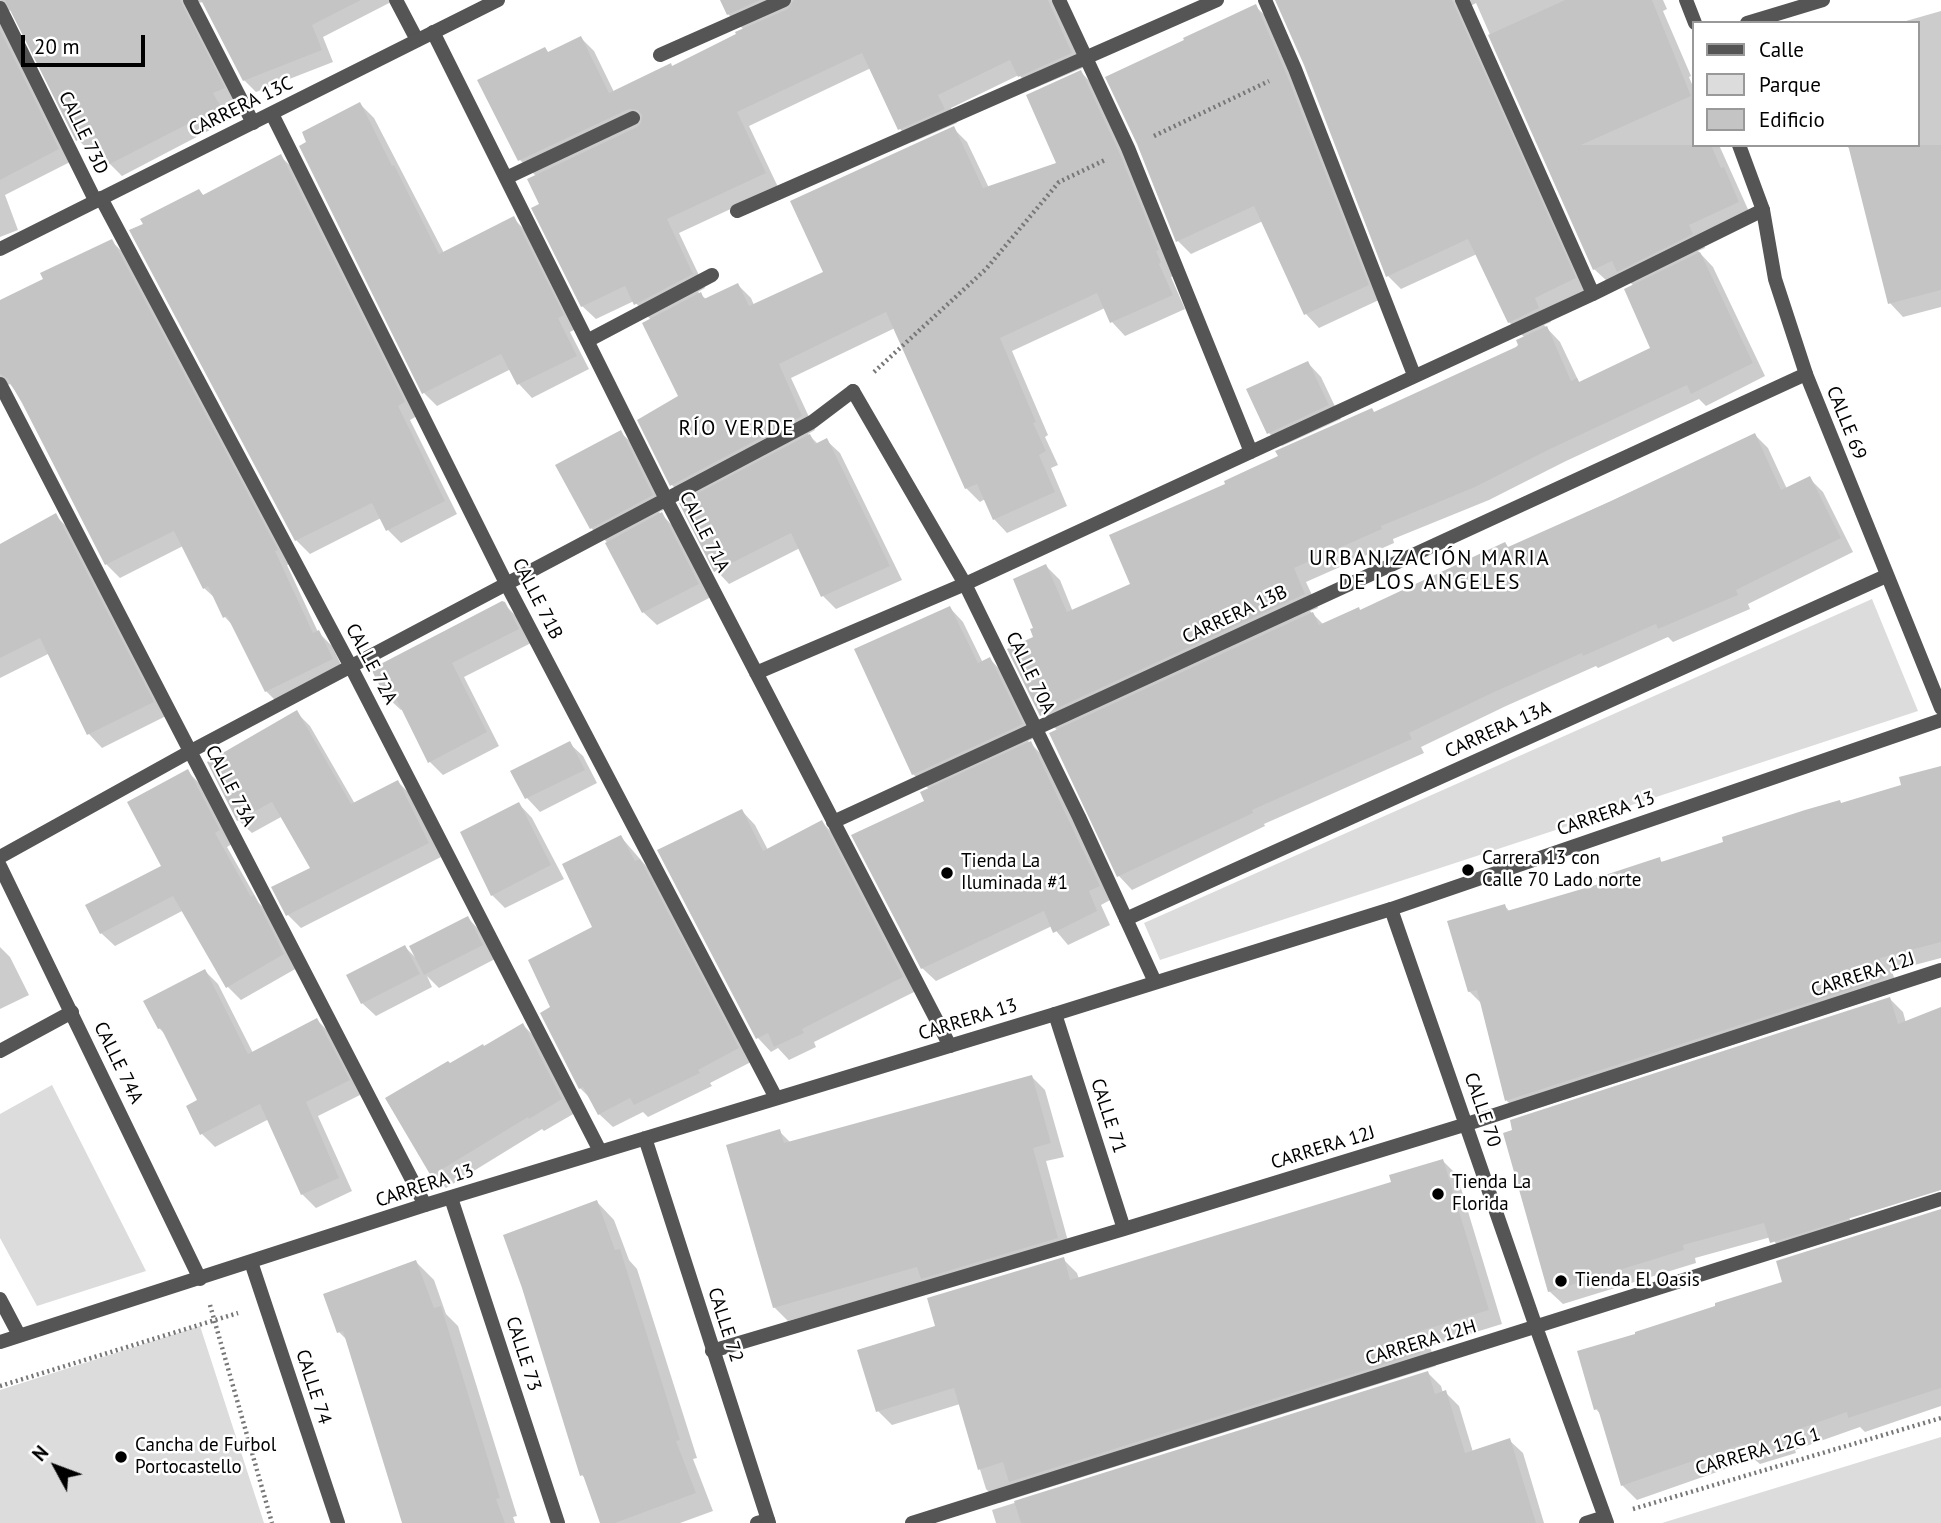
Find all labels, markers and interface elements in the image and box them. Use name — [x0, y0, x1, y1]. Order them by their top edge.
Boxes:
scale bar — [24, 21, 149, 65]
legend — [1692, 21, 1920, 147]
text: 20 m — [34, 33, 80, 60]
text: Calle — [1759, 36, 1804, 63]
text: Parque — [1759, 71, 1821, 98]
street label: CARRERA 13C — [185, 72, 297, 142]
street label: CALLE 73D — [53, 88, 113, 178]
text: Edificio — [1759, 106, 1825, 133]
street label: CALLE 69 — [1821, 383, 1871, 463]
district label: RÍO VERDE — [680, 416, 794, 442]
street label: CALLE 71A — [674, 488, 734, 576]
district label: URBANIZACIÓN MARIA DE LOS ANGELES — [1311, 546, 1549, 596]
street label: CALLE 71B — [507, 555, 567, 643]
street label: CARRERA 13B — [1179, 581, 1291, 649]
street label: CALLE 72A — [340, 620, 402, 708]
street label: CALLE 70A — [1000, 628, 1060, 718]
street label: CARRERA 13A — [1442, 697, 1554, 763]
street label: CALLE 73A — [200, 742, 260, 830]
street label: CARRERA 13 — [1554, 787, 1658, 841]
place label: Carrera 13 con Calle 70 Lado norte — [1482, 848, 1641, 892]
place label: Tienda La Iluminada #1 — [961, 851, 1068, 895]
marker: Carrera 13 con Calle 70 Lado norte — [1460, 862, 1476, 878]
marker: Tienda La Iluminada #1 — [939, 865, 955, 881]
street label: CARRERA 12J — [1808, 948, 1918, 1002]
street label: CARRERA 13 — [916, 994, 1020, 1046]
street label: CALLE 74A — [88, 1018, 148, 1108]
street label: CALLE 70 — [1459, 1070, 1505, 1150]
street label: CALLE 71 — [1085, 1076, 1131, 1156]
street label: CARRERA 12J — [1268, 1121, 1378, 1175]
street label: CARRERA 13 — [373, 1159, 477, 1213]
place label: Tienda La Florida — [1452, 1172, 1531, 1216]
marker: Tienda La Florida — [1430, 1186, 1446, 1202]
place label: Tienda El Oasis — [1575, 1270, 1700, 1292]
marker: Tienda El Oasis — [1553, 1273, 1569, 1289]
street label: CALLE 72 — [702, 1285, 748, 1365]
street label: CALLE 73 — [500, 1314, 546, 1394]
street label: CARRERA 12H — [1363, 1315, 1479, 1371]
street label: CALLE 74 — [290, 1347, 336, 1427]
street label: CARRERA 12G 1 — [1693, 1423, 1823, 1481]
north arrow — [21, 1432, 91, 1502]
place label: Cancha de Furbol Portocastello — [135, 1435, 276, 1479]
text: N — [27, 1441, 53, 1466]
marker: Cancha de Furbol Portocastello — [113, 1449, 129, 1465]

